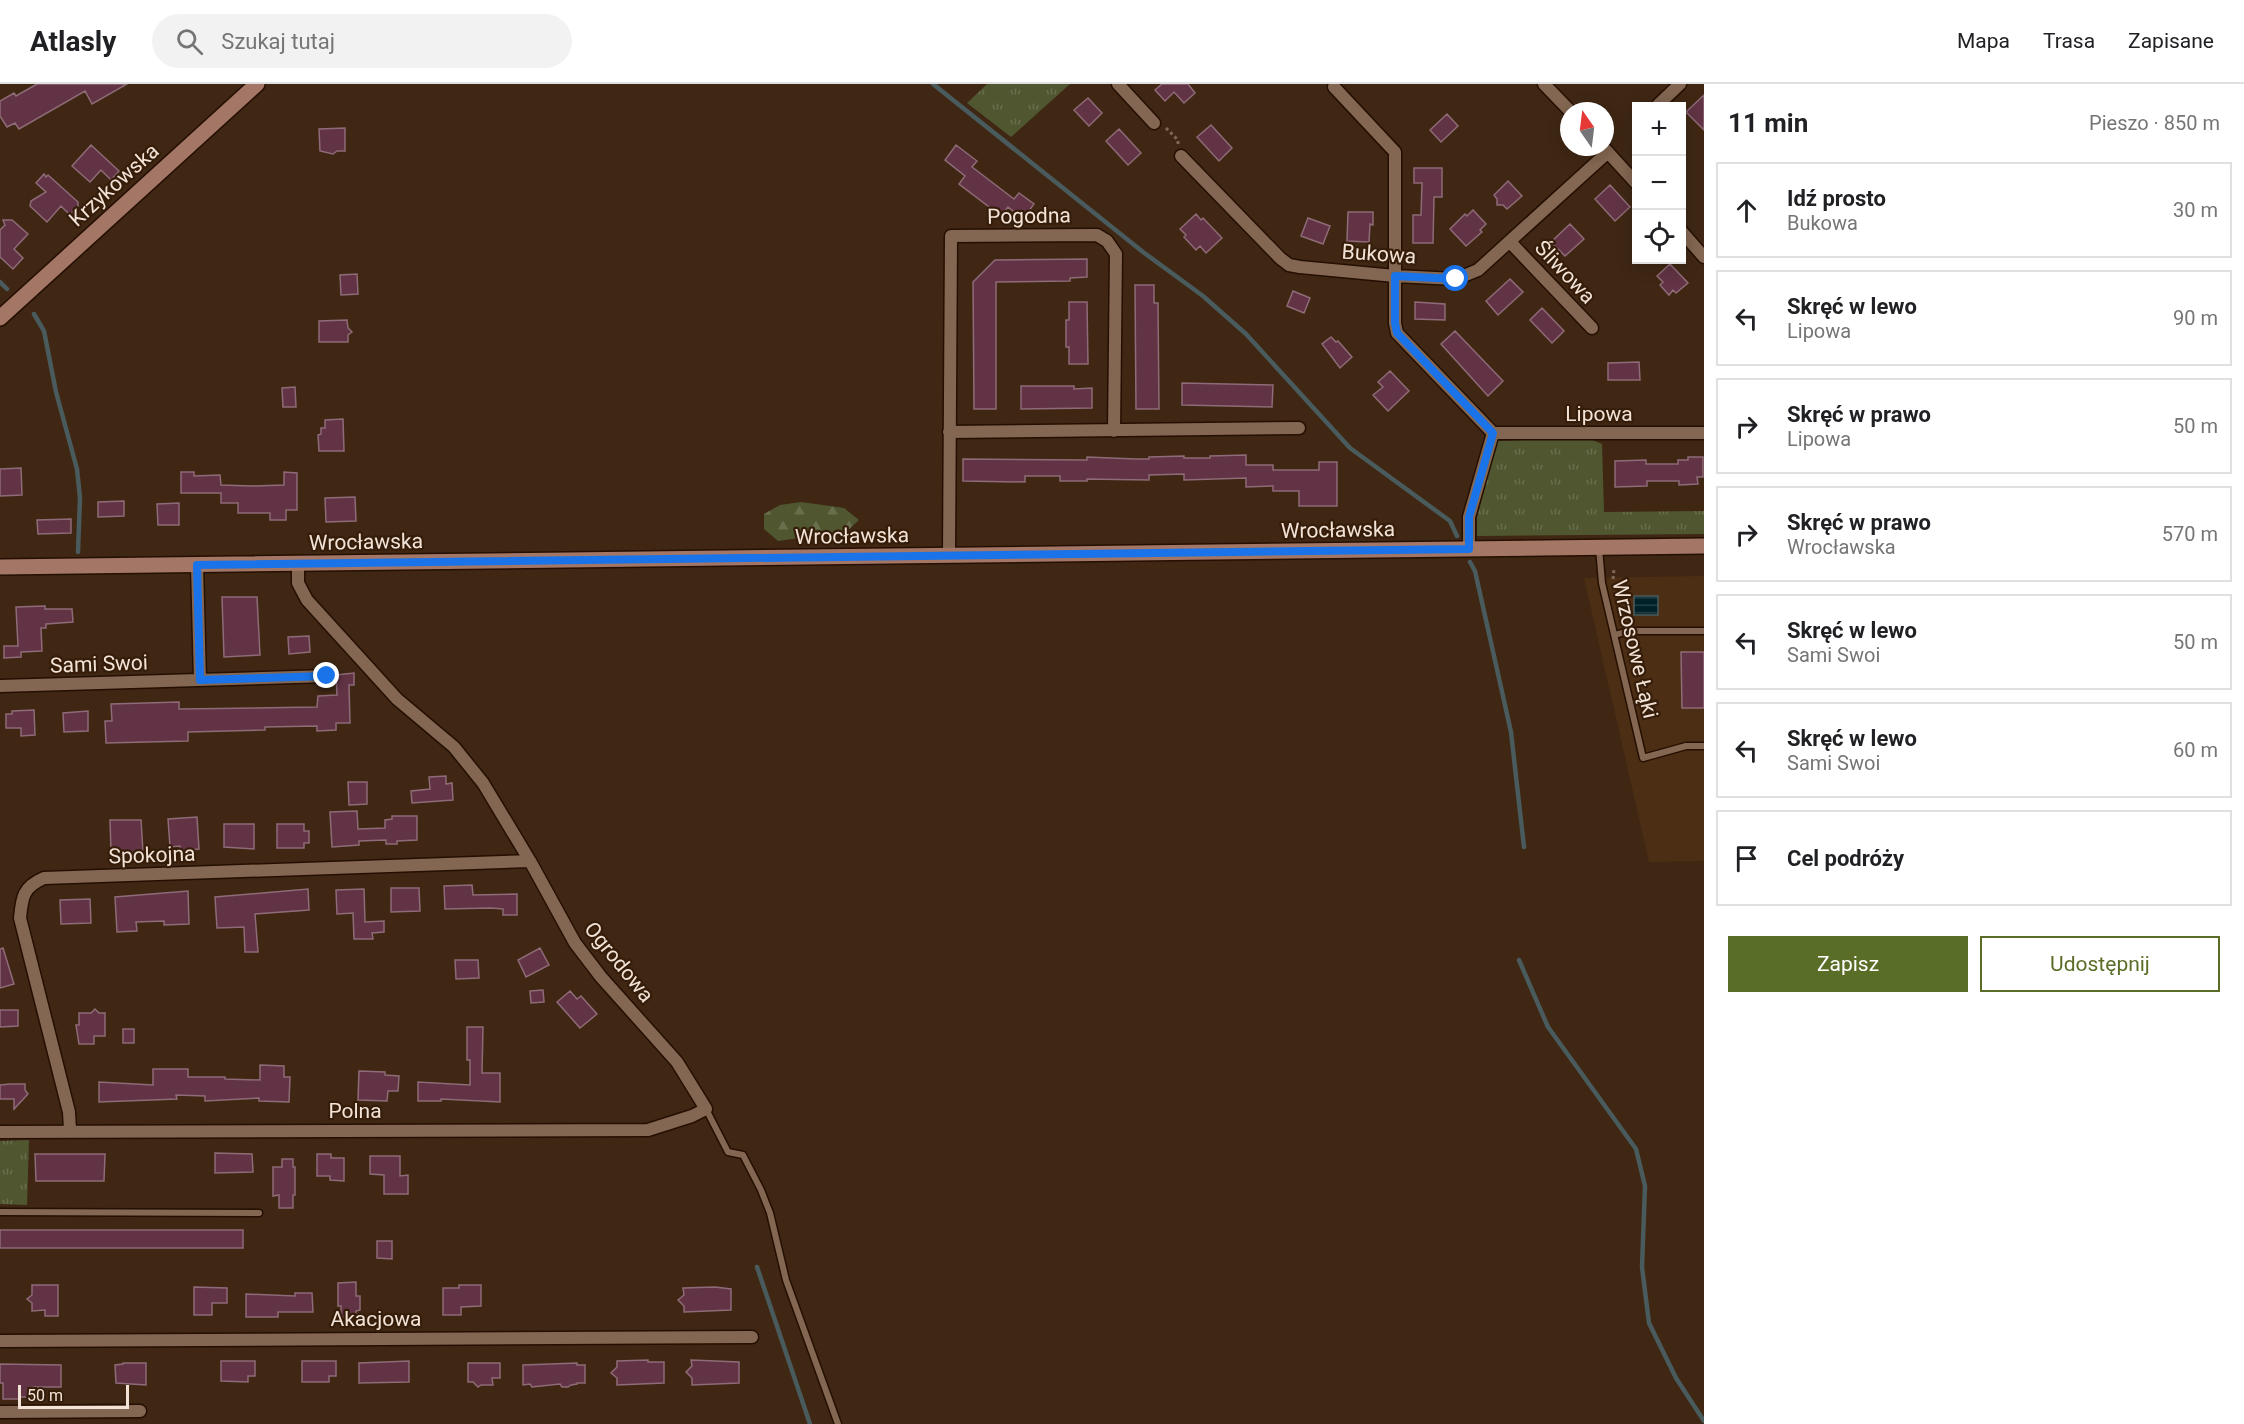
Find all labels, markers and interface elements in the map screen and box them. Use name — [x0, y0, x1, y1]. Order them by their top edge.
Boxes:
search box — [152, 14, 572, 68]
text: Atlasly — [30, 25, 116, 58]
icon: search — [173, 25, 206, 58]
text: Szukaj tutaj — [221, 29, 335, 54]
text: Mapa — [1957, 29, 2010, 53]
text: Trasa — [2043, 29, 2095, 53]
text: Zapisane — [2128, 29, 2214, 53]
north arrow — [1560, 102, 1614, 156]
map controls — [1632, 102, 1686, 264]
button: + — [1632, 102, 1686, 156]
text: 11 min — [1728, 108, 1808, 138]
text: Pieszo · 850 m — [2089, 111, 2220, 135]
street label: Krzykowska — [64, 139, 164, 231]
button: − — [1632, 156, 1686, 210]
text: Idź prosto — [1787, 186, 1886, 211]
icon: ahead — [1730, 194, 1763, 227]
text: 30 m — [2173, 198, 2218, 222]
street label: Pogodna — [987, 203, 1071, 229]
button: locate — [1632, 210, 1686, 264]
text: Bukowa — [1787, 211, 1858, 235]
street label: Śliwowa — [1530, 235, 1600, 309]
street label: Bukowa — [1341, 239, 1417, 269]
route start — [1442, 265, 1468, 291]
text: Skręć w lewo — [1787, 294, 1917, 319]
icon: left — [1730, 302, 1763, 335]
text: 90 m — [2173, 306, 2218, 330]
text: Lipowa — [1787, 319, 1851, 343]
street label: Lipowa — [1565, 402, 1633, 426]
text: Skręć w prawo — [1787, 402, 1931, 427]
icon: right — [1730, 410, 1763, 443]
text: 50 m — [2173, 414, 2218, 438]
text: Lipowa — [1787, 427, 1851, 451]
text: Skręć w prawo — [1787, 510, 1931, 535]
street label: Wrocławska — [1281, 517, 1395, 543]
icon: right — [1730, 518, 1763, 551]
text: 570 m — [2162, 522, 2218, 546]
street label: Wrocławska — [795, 523, 909, 549]
street label: Wrocławska — [309, 529, 423, 555]
text: Wrocławska — [1787, 535, 1896, 559]
street label: Wrzosowe Łąki — [1607, 578, 1663, 720]
text: Skręć w lewo — [1787, 618, 1917, 643]
icon: left — [1730, 626, 1763, 659]
text: 50 m — [2173, 630, 2218, 654]
text: Sami Swoi — [1787, 643, 1880, 667]
street label: Sami Swoi — [50, 650, 148, 678]
route end — [313, 662, 339, 688]
text: Skręć w lewo — [1787, 726, 1917, 751]
icon: left — [1730, 734, 1763, 767]
text: 60 m — [2173, 738, 2218, 762]
text: Sami Swoi — [1787, 751, 1880, 775]
street label: Spokojna — [108, 841, 196, 869]
icon: arrive — [1730, 842, 1763, 875]
text: Cel podróży — [1787, 846, 1904, 871]
street label: Ogrodowa — [579, 917, 659, 1007]
button: Zapisz — [1728, 936, 1968, 992]
button: Udostępnij — [1980, 936, 2220, 992]
street label: Polna — [328, 1099, 382, 1123]
street label: Akacjowa — [331, 1307, 421, 1331]
scale bar — [18, 1382, 129, 1410]
text: 50 m — [27, 1386, 63, 1405]

